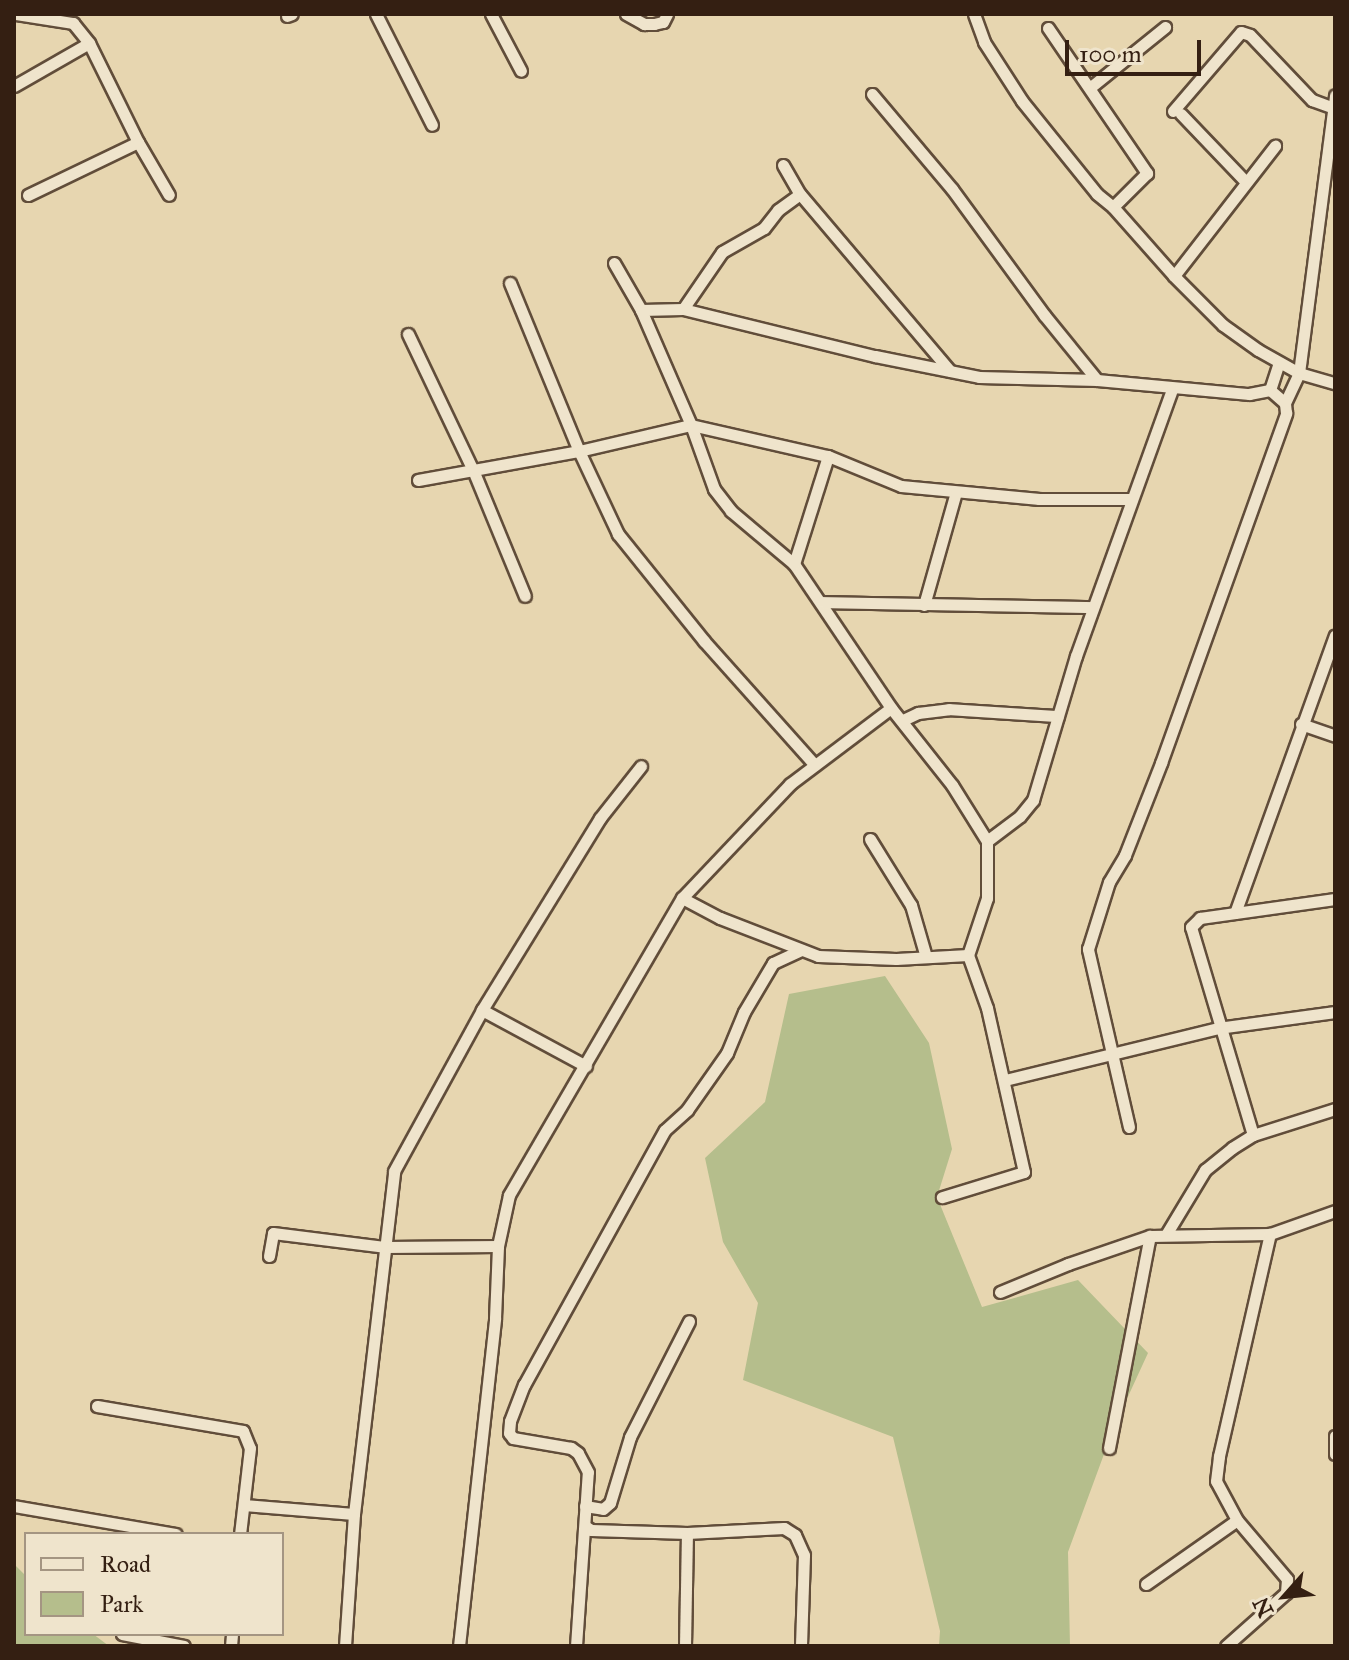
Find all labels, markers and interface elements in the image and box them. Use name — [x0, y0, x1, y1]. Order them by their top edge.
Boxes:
scale bar — [1069, 24, 1205, 74]
text: 100 m — [1079, 39, 1142, 69]
legend — [24, 1532, 284, 1636]
text: Road — [100, 1549, 151, 1579]
north arrow — [1245, 1556, 1325, 1636]
text: Park — [100, 1589, 143, 1619]
text: N — [1247, 1593, 1279, 1622]

